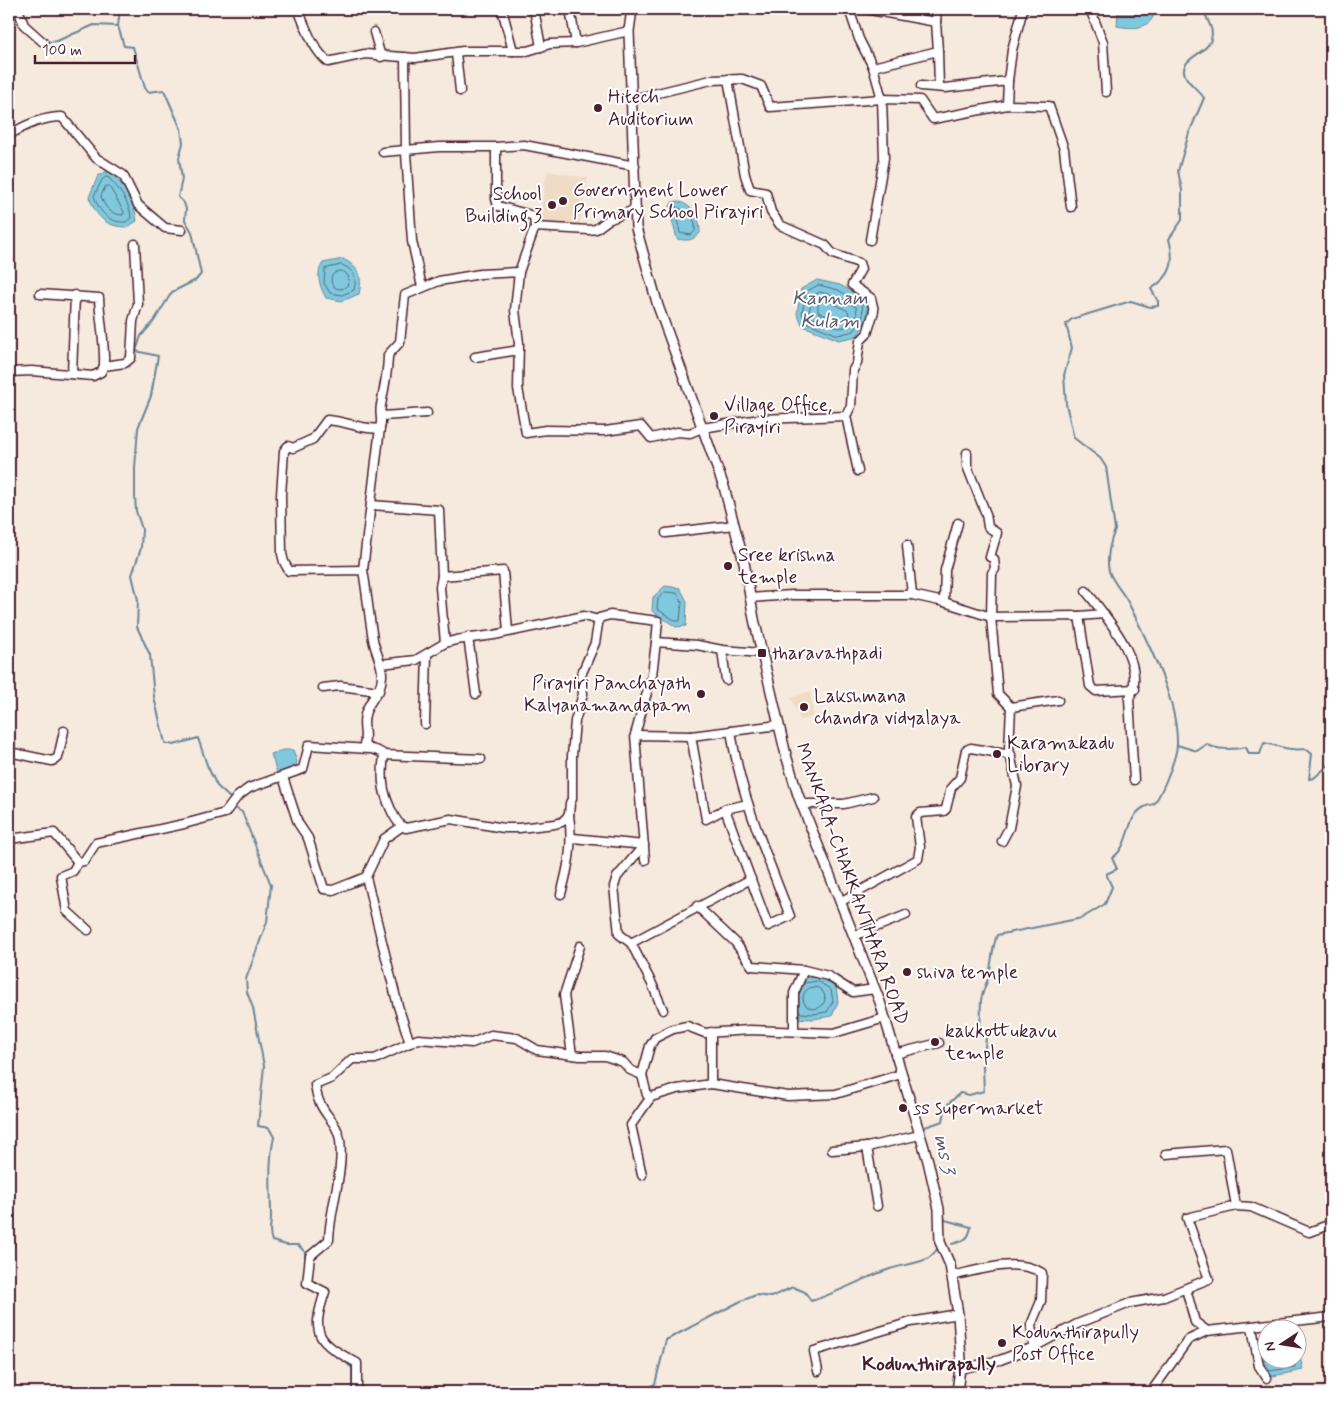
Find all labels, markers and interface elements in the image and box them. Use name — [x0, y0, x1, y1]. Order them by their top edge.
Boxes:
scale bar — [35, 32, 135, 64]
text: 100 m — [42, 41, 82, 61]
place label: Hitech Auditorium — [608, 85, 694, 132]
marker: Hitech Auditorium — [592, 102, 604, 114]
place label: Government Lower Primary School Pirayiri — [573, 178, 763, 226]
place label: School Building 3 — [465, 182, 542, 232]
marker: Government Lower Primary School Pirayiri — [557, 195, 569, 207]
marker: School Building 3 — [546, 199, 558, 211]
water label: Kannam Kulam — [792, 285, 868, 335]
place label: Village Office, Pirayiri — [724, 393, 832, 440]
marker: Village Office, Pirayiri — [708, 410, 720, 422]
place label: Sree krishna temple — [737, 543, 835, 590]
marker: Sree krishna temple — [722, 560, 734, 572]
place label: tharavathpadi — [772, 641, 883, 666]
marker: tharavathpadi — [756, 647, 768, 659]
place label: Pirayiri Panchayath Kalyanamandapam — [524, 671, 691, 718]
place label: Lakshmana chandra vidyalaya — [814, 684, 961, 731]
marker: Pirayiri Panchayath Kalyanamandapam — [695, 688, 707, 700]
marker: Lakshmana chandra vidyalaya — [798, 701, 810, 713]
place label: Karamakadu Library — [1007, 731, 1114, 778]
street label: MANKARA-CHAKKANTHARA ROAD — [789, 740, 915, 1028]
marker: Karamakadu Library — [991, 748, 1003, 760]
place label: shiva temple — [917, 960, 1018, 985]
marker: shiva temple — [901, 966, 913, 978]
place label: kakkottukavu temple — [944, 1019, 1057, 1066]
marker: kakkottukavu temple — [929, 1036, 941, 1048]
place label: ss supermarket — [913, 1096, 1043, 1121]
marker: ss supermarket — [897, 1102, 909, 1114]
water label: ms 3 — [927, 1132, 962, 1179]
north arrow — [1258, 1318, 1308, 1368]
place label: Kodunthirapully Post Office — [1012, 1320, 1139, 1367]
marker: Kodunthirapully Post Office — [996, 1337, 1008, 1349]
text: N — [1260, 1340, 1280, 1353]
district label: Kodunthirapally — [862, 1351, 996, 1378]

